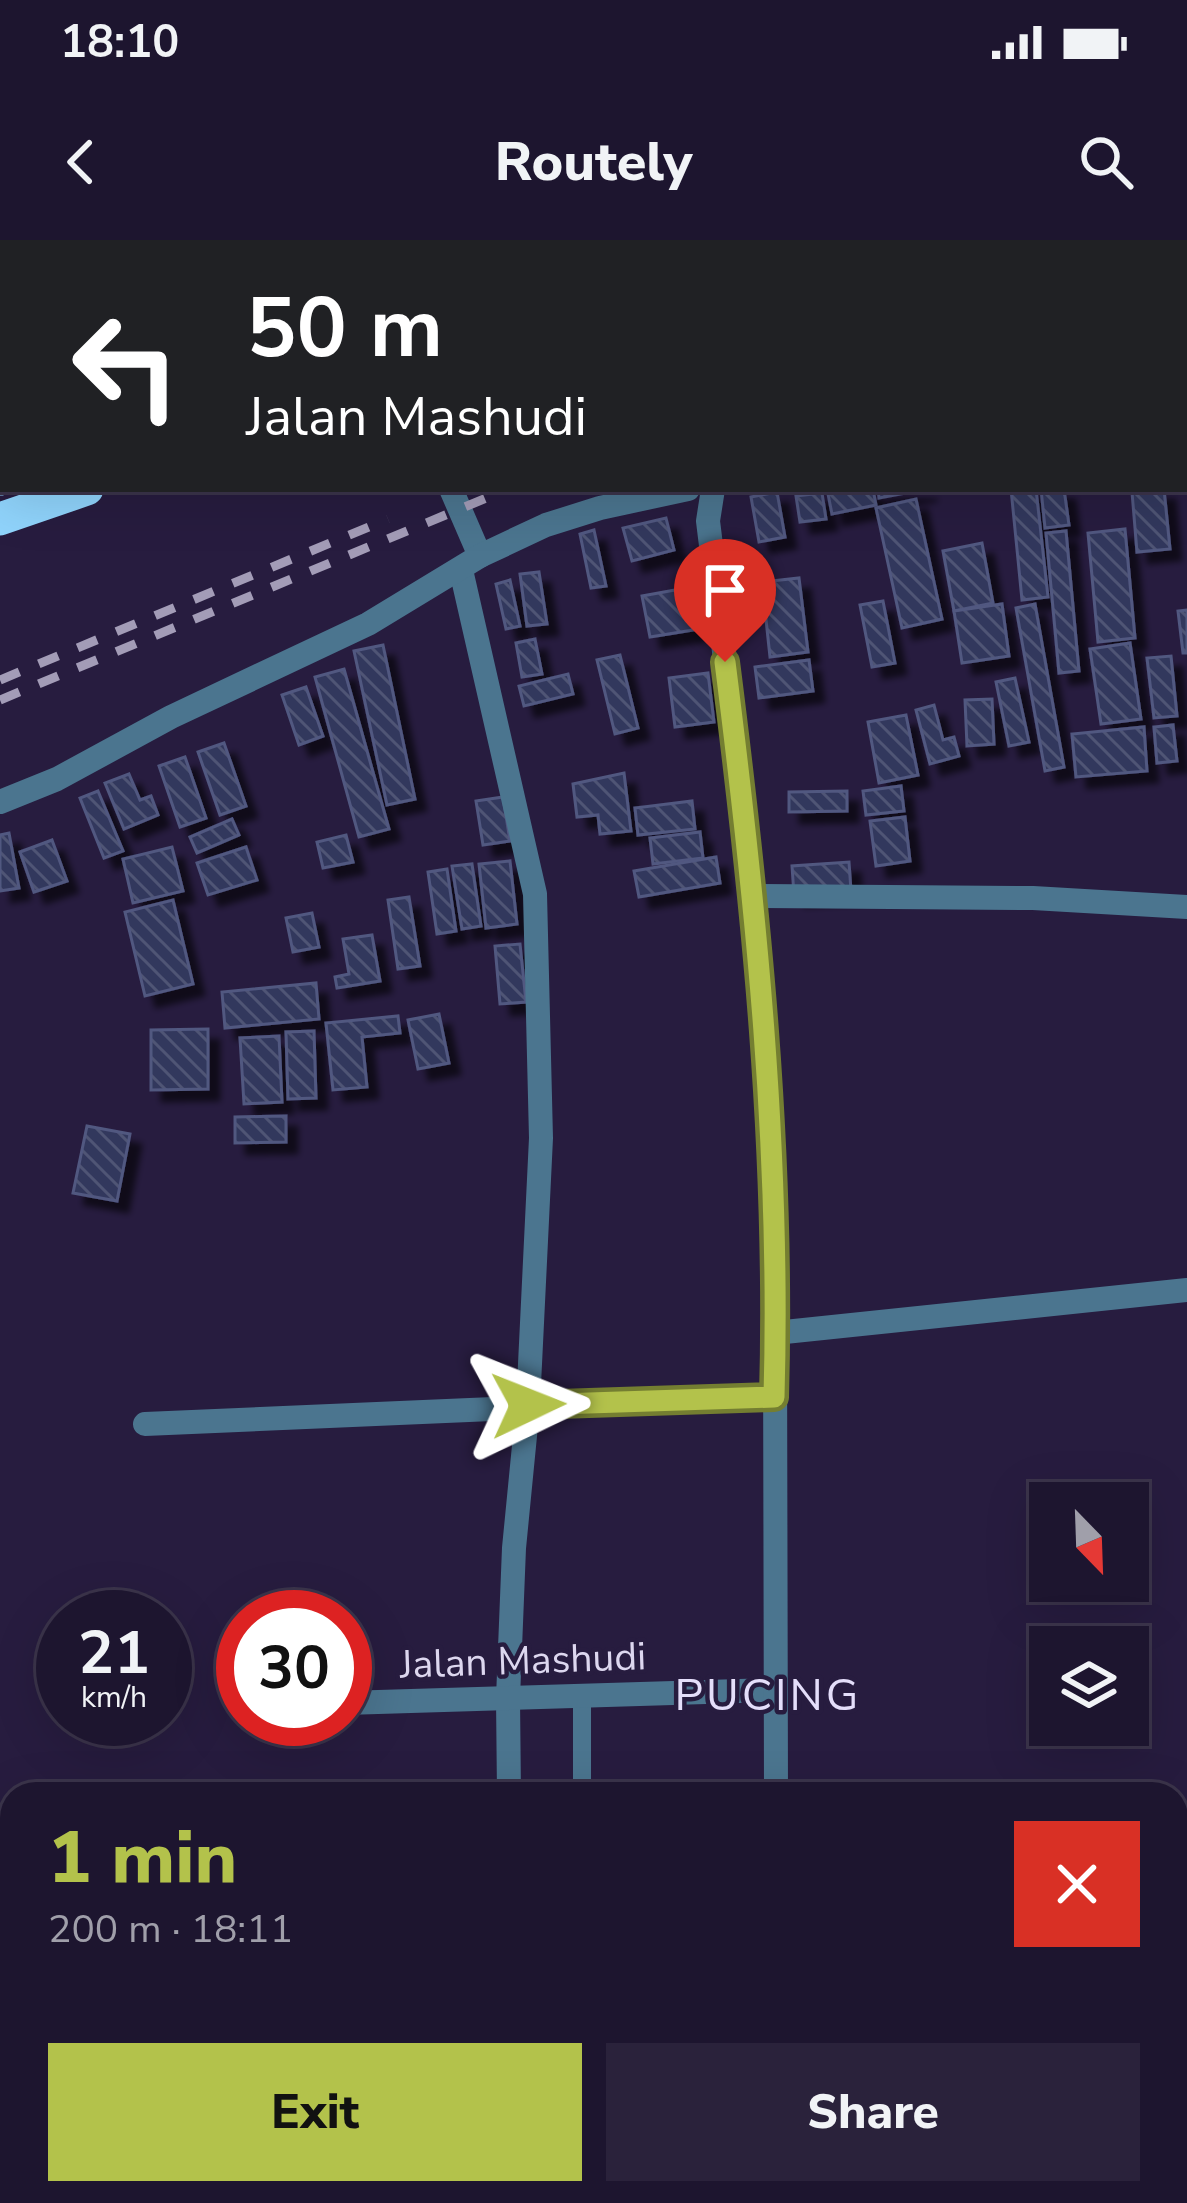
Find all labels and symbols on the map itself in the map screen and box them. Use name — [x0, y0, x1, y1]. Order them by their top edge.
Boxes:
pin — [674, 539, 776, 662]
position arrow — [465, 1342, 591, 1468]
north arrow — [1029, 1482, 1149, 1602]
speed limit sign: 30 — [216, 1590, 372, 1746]
street label: Jalan Mashudi — [398, 1630, 647, 1692]
district label: PUCING — [674, 1665, 862, 1726]

